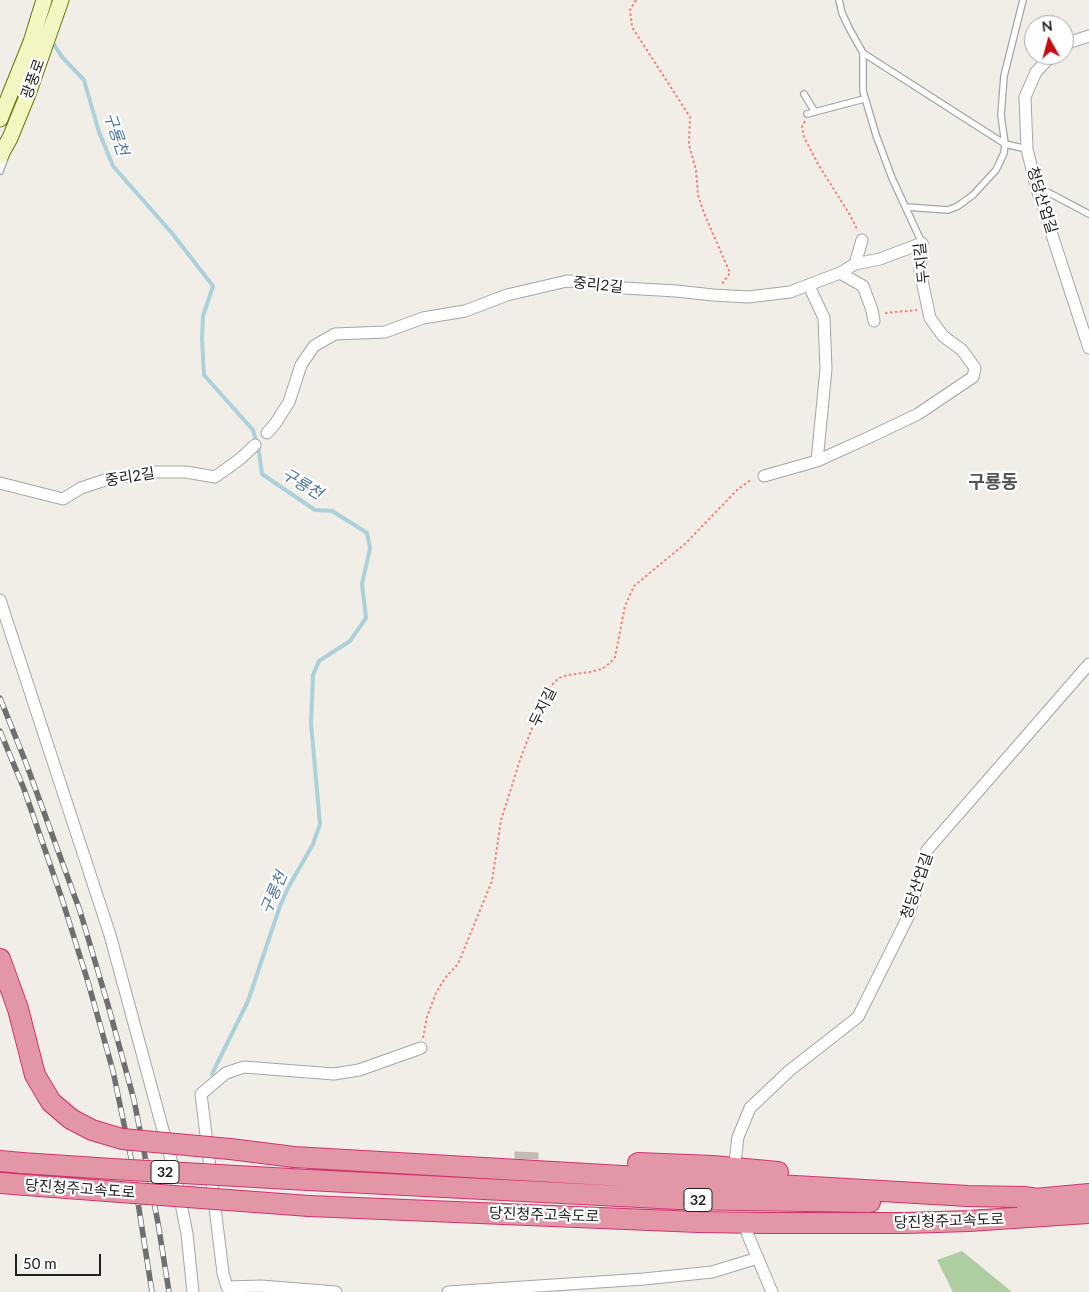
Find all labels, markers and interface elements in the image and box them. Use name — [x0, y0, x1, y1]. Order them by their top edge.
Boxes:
north arrow — [1024, 15, 1074, 65]
text: N — [1041, 17, 1054, 35]
street label: 광풍로 — [17, 56, 49, 102]
water label: 구룡천 — [100, 110, 132, 158]
street label: 청당산업길 — [1023, 164, 1061, 236]
street label: 두지길 — [911, 241, 933, 285]
street label: 중리2길 — [572, 273, 624, 297]
street label: 중리2길 — [104, 464, 156, 490]
water label: 구룡천 — [278, 464, 326, 504]
district label: 구룡동 — [968, 471, 1018, 493]
street label: 두지길 — [526, 684, 560, 730]
street label: 청당산업길 — [897, 850, 937, 922]
water label: 구룡천 — [257, 869, 291, 917]
road number: 32 — [151, 1160, 179, 1184]
street label: 당진청주고속도로 — [24, 1176, 136, 1202]
road number: 32 — [684, 1188, 712, 1212]
street label: 당진청주고속도로 — [489, 1204, 599, 1226]
street label: 당진청주고속도로 — [894, 1210, 1004, 1232]
scale bar — [18, 1244, 104, 1276]
text: 50 m — [23, 1254, 57, 1272]

